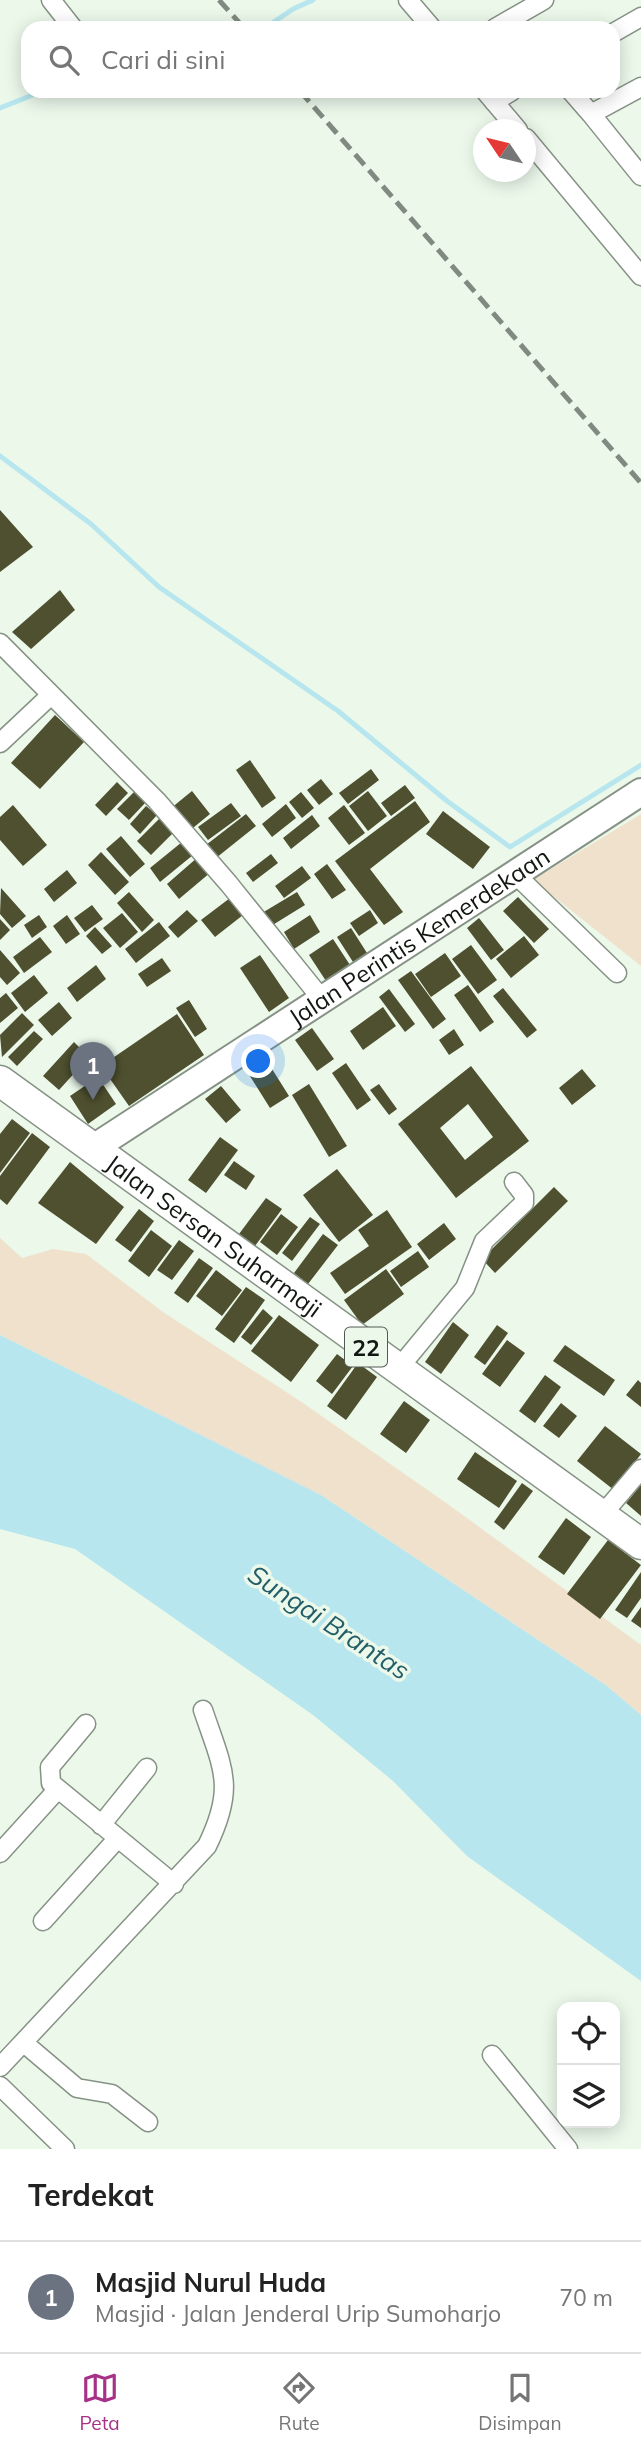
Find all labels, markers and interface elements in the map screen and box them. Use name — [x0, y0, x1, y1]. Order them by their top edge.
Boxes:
search box — [21, 21, 620, 98]
icon: search — [45, 41, 83, 79]
text: Cari di sini — [101, 43, 225, 76]
north arrow — [473, 119, 536, 182]
street label: Jalan Perintis Kemerdekaan — [283, 841, 555, 1032]
pin: 1 — [70, 1042, 116, 1100]
your location — [241, 1044, 275, 1078]
street label: Jalan Sersan Suharmaji — [100, 1148, 328, 1324]
road number: 22 — [345, 1328, 387, 1366]
water label: Sungai Brantas — [242, 1557, 416, 1687]
map controls — [557, 2002, 620, 2128]
button: locate — [557, 2002, 620, 2065]
button: layers — [557, 2065, 620, 2128]
text: Terdekat — [28, 2176, 154, 2214]
text: Masjid Nurul Huda — [95, 2266, 326, 2299]
text: 1 — [44, 2283, 58, 2312]
text: 70 m — [559, 2283, 613, 2312]
text: Masjid · Jalan Jenderal Urip Sumoharjo — [95, 2299, 501, 2328]
tab: Peta — [79, 2369, 120, 2435]
tab: Rute — [279, 2369, 320, 2435]
tab: Disimpan — [478, 2369, 562, 2435]

